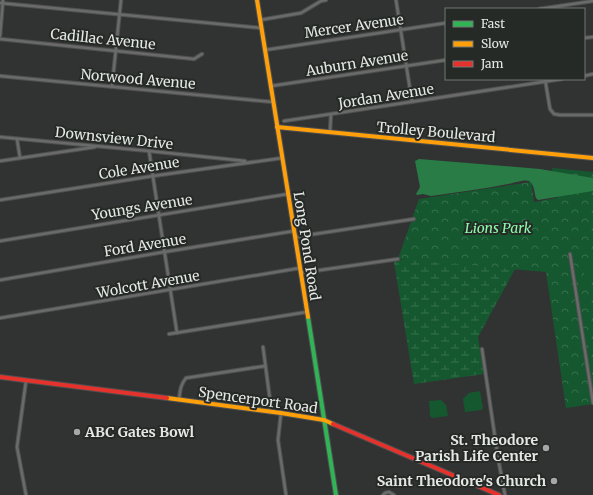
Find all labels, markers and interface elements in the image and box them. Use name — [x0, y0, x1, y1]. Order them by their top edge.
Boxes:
legend — [445, 8, 585, 80]
street label: Mercer Avenue — [303, 10, 405, 42]
text: Fast — [481, 16, 505, 31]
street label: Cadillac Avenue — [50, 25, 156, 53]
text: Slow — [481, 36, 510, 51]
street label: Auburn Avenue — [304, 46, 409, 80]
text: Jam — [480, 56, 504, 71]
street label: Norwood Avenue — [80, 65, 196, 93]
street label: Jordan Avenue — [336, 80, 435, 113]
street label: Trolley Boulevard — [376, 118, 497, 146]
street label: Downsview Drive — [54, 123, 174, 153]
street label: Cole Avenue — [98, 153, 180, 183]
street label: Youngs Avenue — [89, 190, 194, 224]
street label: Long Pond Road — [290, 190, 325, 302]
park label: Lions Park — [465, 219, 532, 237]
street label: Ford Avenue — [103, 230, 187, 260]
street label: Wolcott Avenue — [94, 266, 201, 302]
street label: Spencerport Road — [197, 383, 319, 417]
place label: ABC Gates Bowl — [84, 423, 194, 441]
marker: ABC Gates Bowl — [72, 427, 82, 437]
place label: St. Theodore Parish Life Center — [415, 431, 538, 465]
marker: St. Theodore Parish Life Center — [541, 443, 551, 453]
place label: Saint Theodore's Church — [377, 472, 547, 490]
marker: Saint Theodore's Church — [549, 476, 559, 486]

